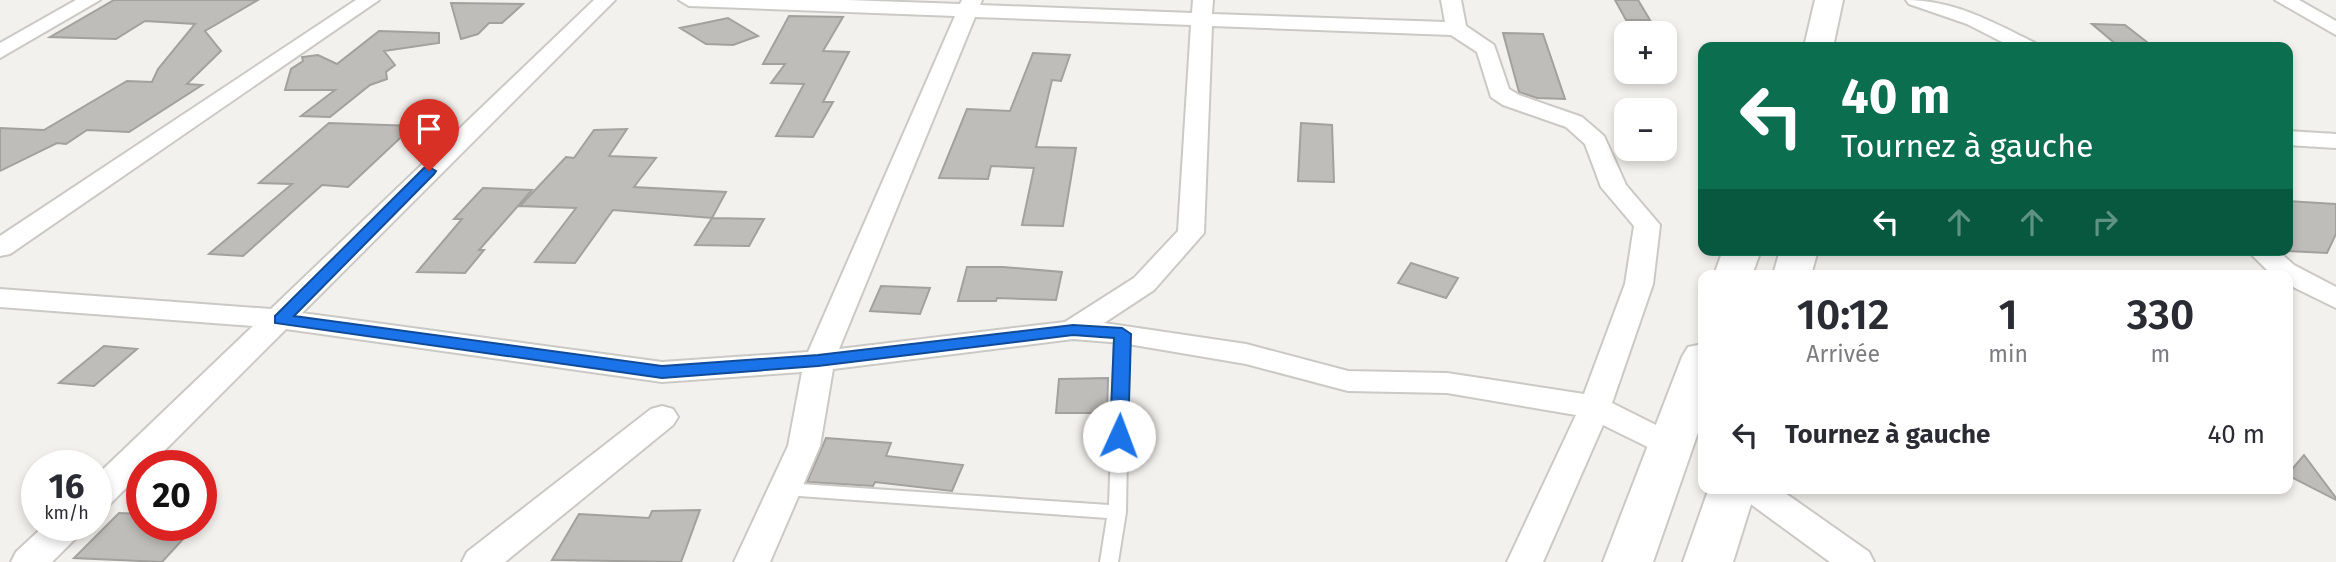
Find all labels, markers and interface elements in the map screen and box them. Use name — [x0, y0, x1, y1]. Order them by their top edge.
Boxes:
map controls — [1614, 21, 1677, 161]
button: + — [1614, 21, 1677, 84]
text: 40 m — [1841, 67, 1950, 126]
icon: left — [1726, 70, 1817, 161]
button: − — [1614, 98, 1677, 161]
pin — [399, 99, 459, 171]
icon: arrive — [410, 110, 448, 148]
text: Tournez à gauche — [1841, 127, 2093, 165]
icon: left — [1867, 203, 1905, 241]
icon: ahead — [1940, 203, 1978, 241]
icon: ahead — [2013, 203, 2051, 241]
icon: right — [2086, 203, 2124, 241]
text: 10:12 — [1797, 290, 1889, 340]
text: 1 — [1998, 290, 2018, 340]
text: 330 — [2127, 290, 2194, 340]
text: Arrivée — [1806, 340, 1880, 368]
text: min — [1988, 340, 2028, 368]
text: m — [2151, 340, 2170, 368]
position arrow — [1082, 399, 1156, 473]
icon: left — [1726, 416, 1764, 454]
text: Tournez à gauche — [1785, 419, 1990, 450]
text: 40 m — [2207, 419, 2265, 450]
speed limit sign: 20 — [126, 450, 217, 541]
text: 16 — [49, 465, 84, 507]
text: km/h — [44, 502, 89, 524]

